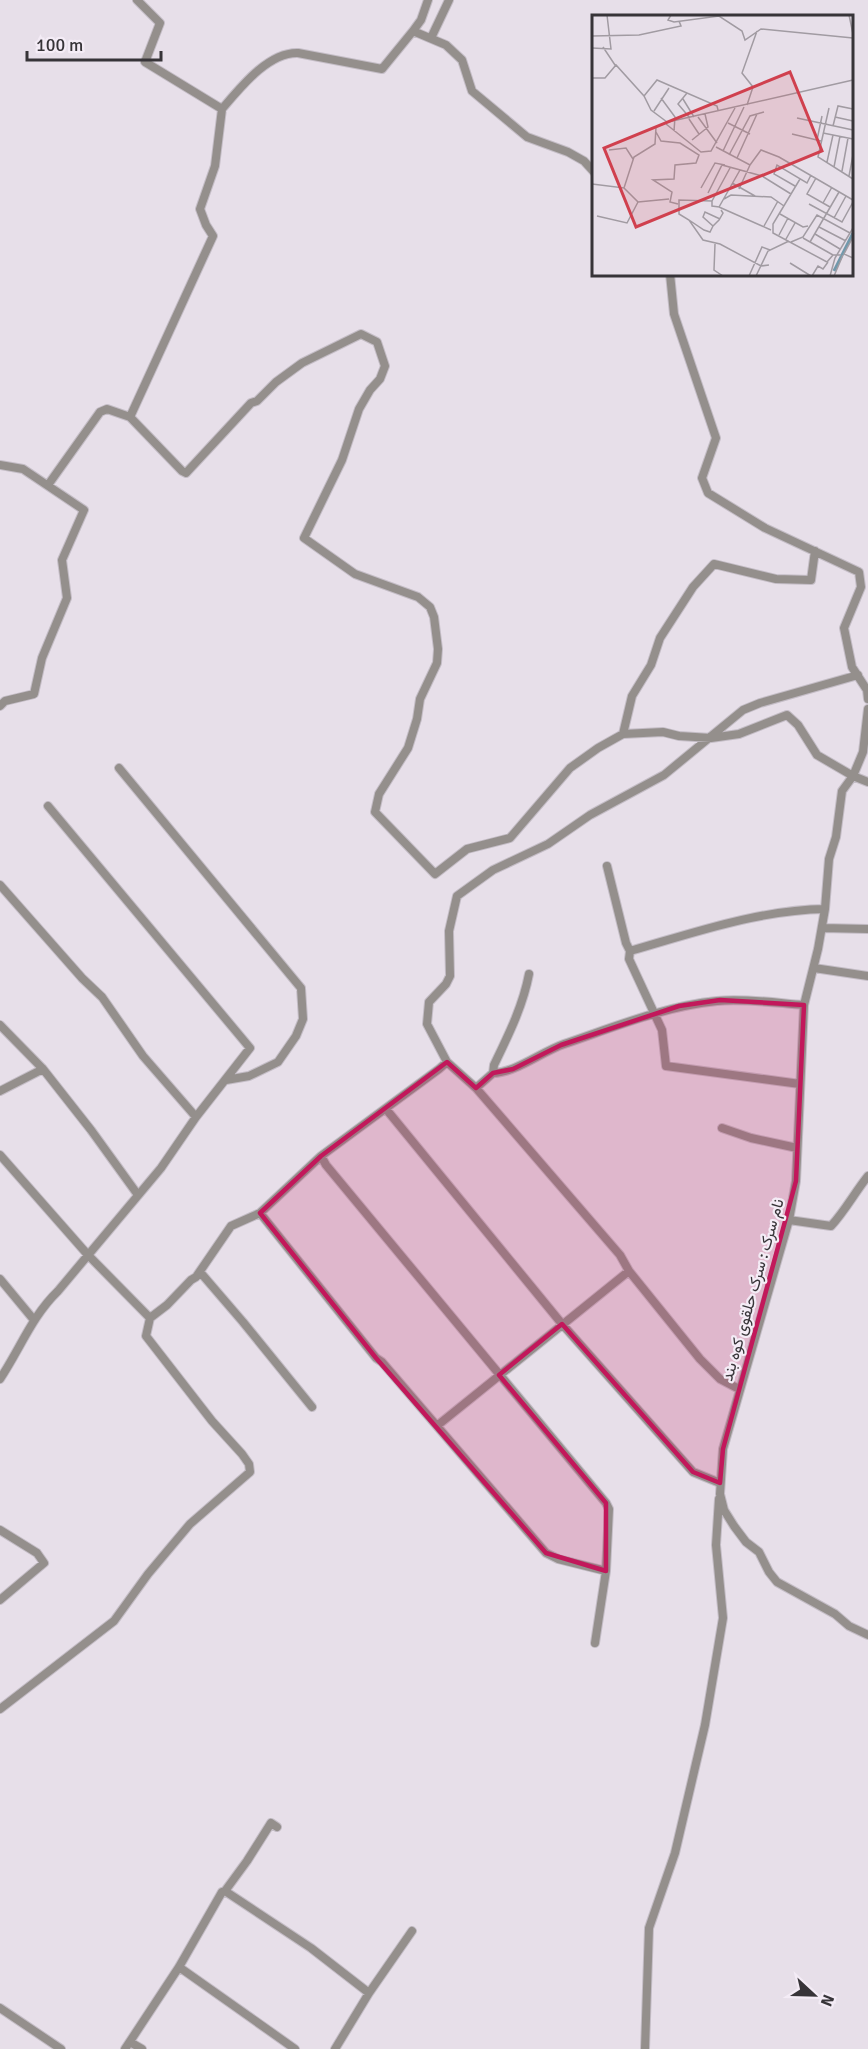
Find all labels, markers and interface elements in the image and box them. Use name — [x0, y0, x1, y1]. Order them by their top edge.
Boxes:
inset map — [592, 15, 853, 276]
scale bar — [27, 24, 160, 62]
text: 100 m — [36, 34, 83, 56]
street label: نام سرک : سرک حلقوی کوه بند — [717, 1197, 789, 1383]
north arrow — [784, 1965, 844, 2025]
text: N — [816, 1991, 838, 2009]

